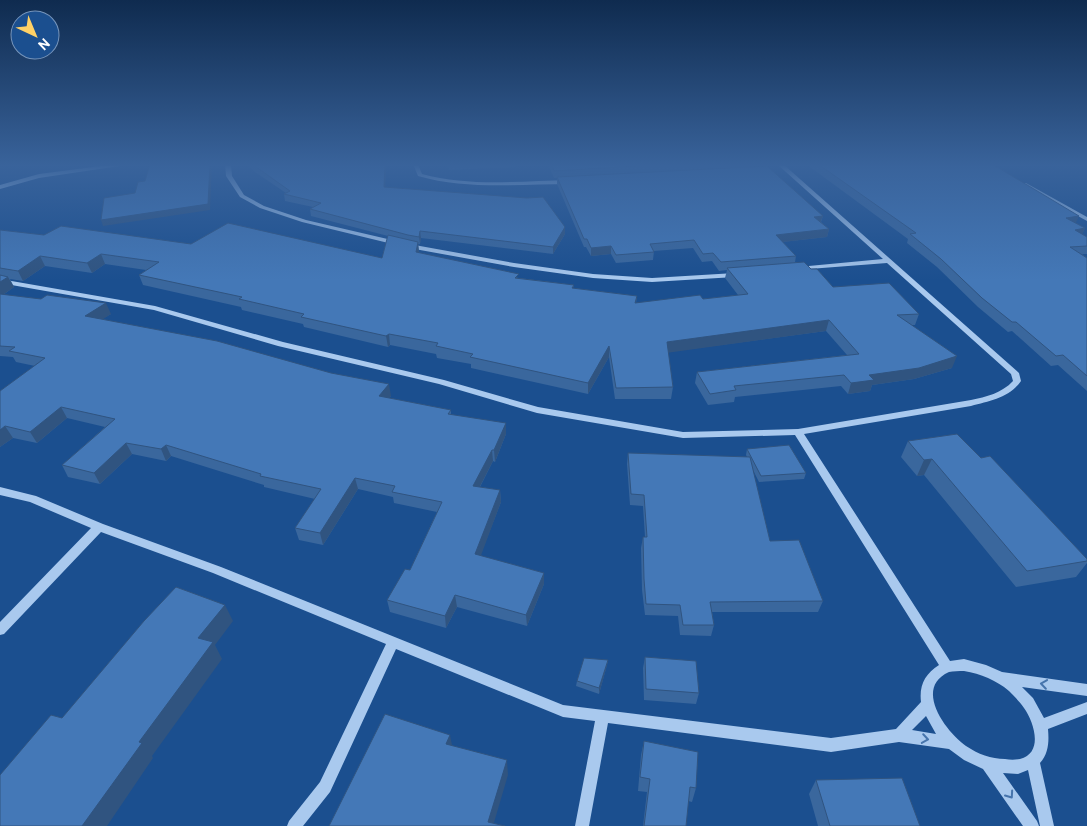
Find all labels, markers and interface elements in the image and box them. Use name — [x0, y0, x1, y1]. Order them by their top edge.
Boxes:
north arrow — [10, 10, 60, 60]
text: N — [33, 34, 53, 53]
one-way arrow — [1040, 679, 1048, 690]
one-way arrow — [921, 733, 930, 743]
one-way arrow — [1004, 789, 1013, 799]

